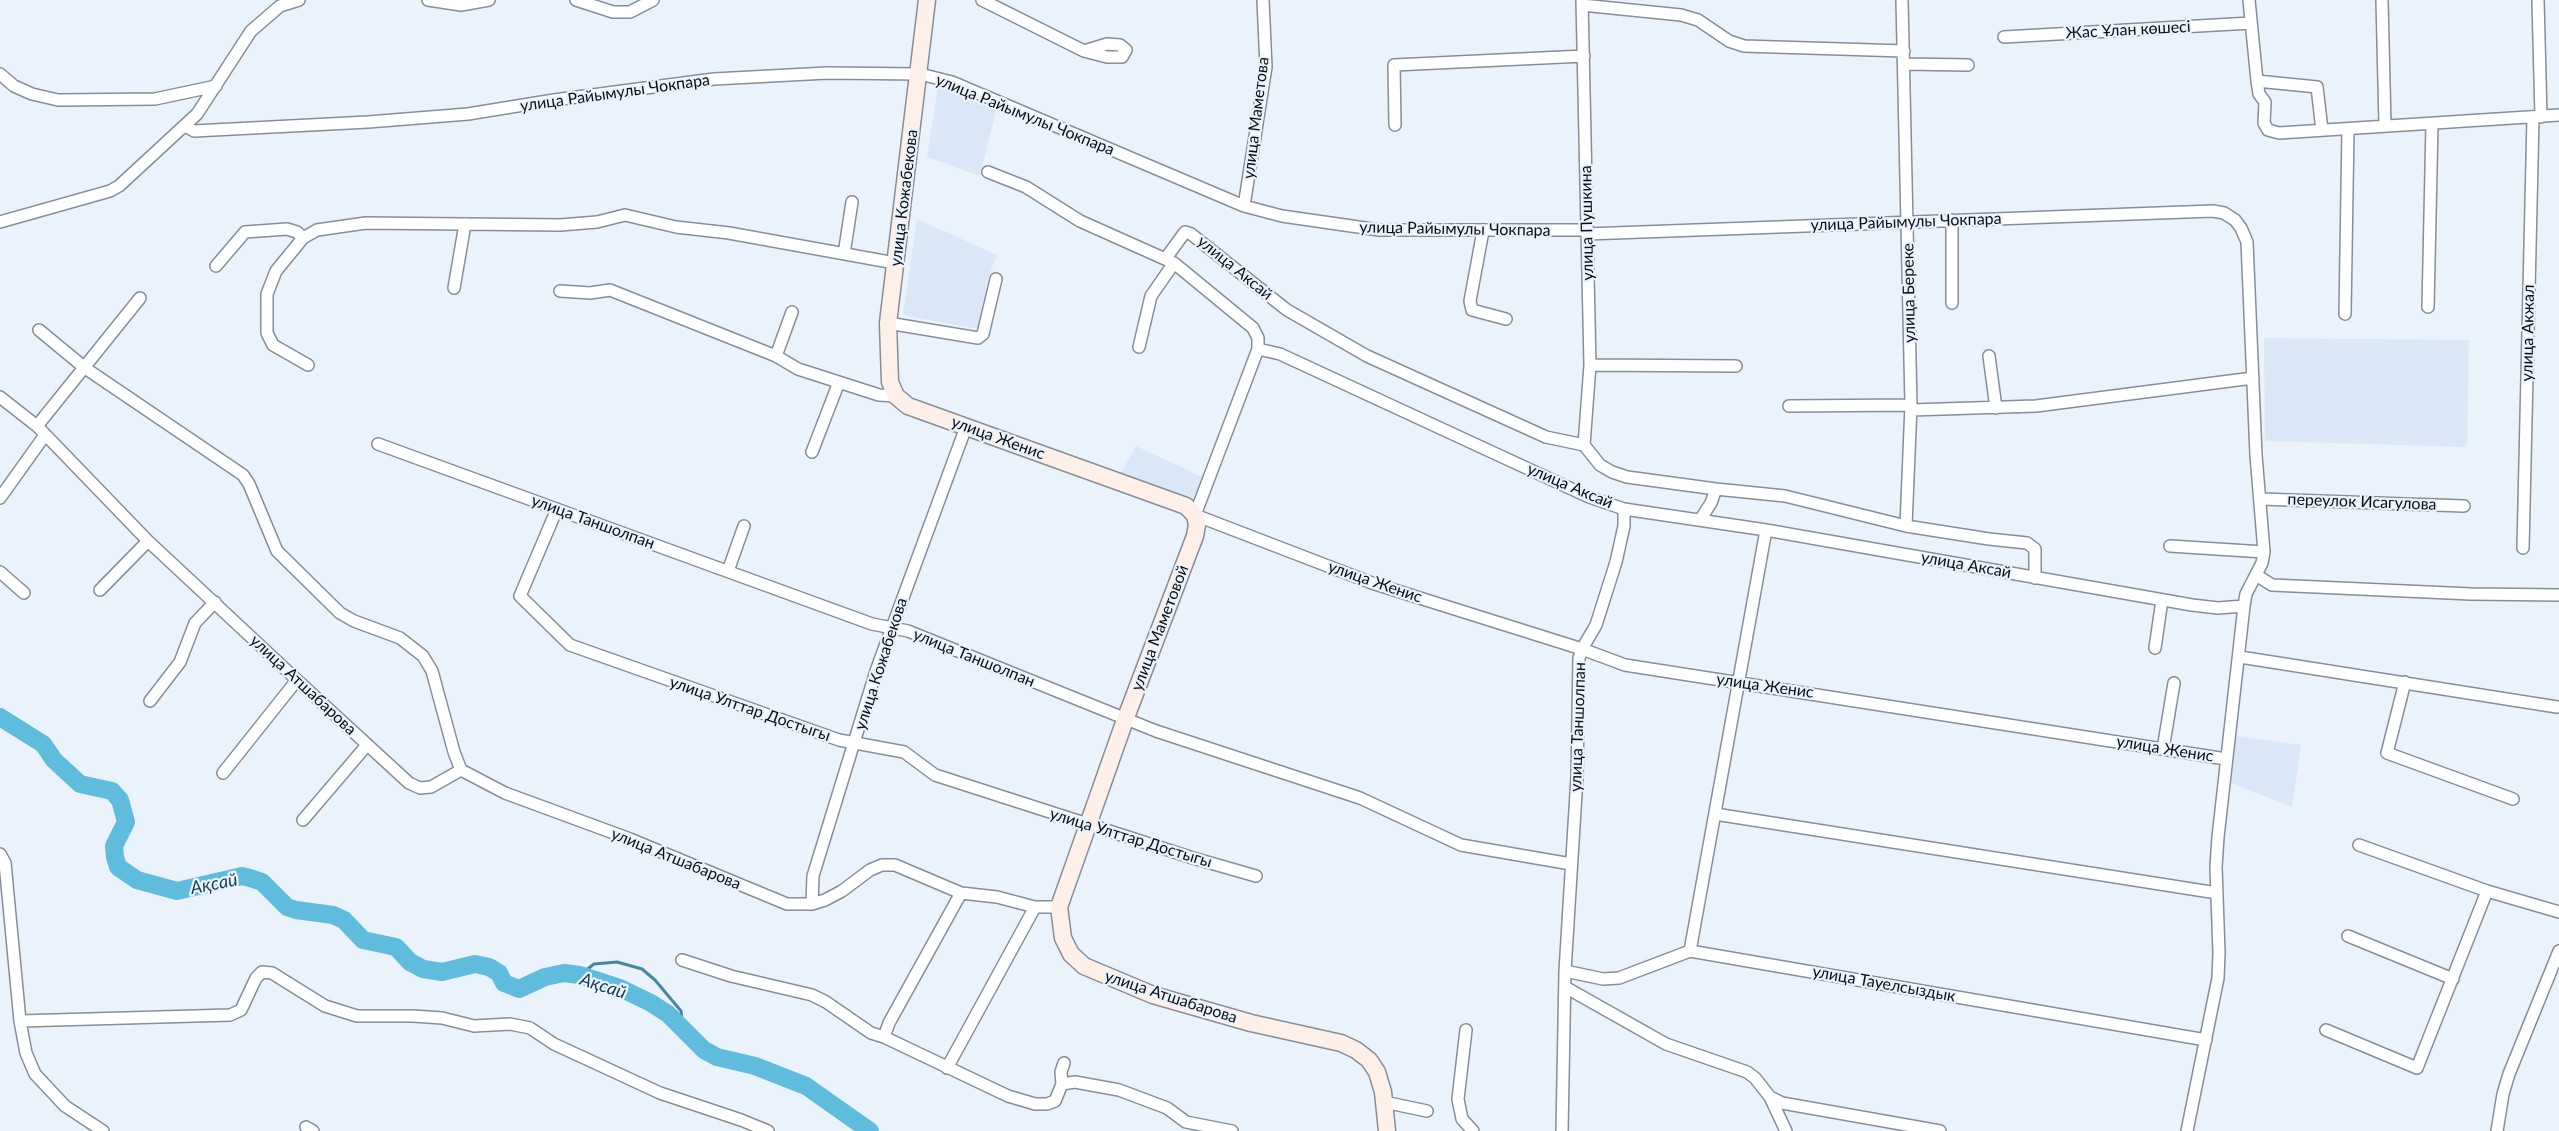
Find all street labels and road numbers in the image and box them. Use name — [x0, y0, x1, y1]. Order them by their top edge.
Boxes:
street label: Жас Ұлан көшесі — [2065, 17, 2191, 43]
street label: улица Маметова — [1239, 56, 1273, 180]
street label: улица Райымулы Чокпара — [519, 70, 711, 116]
street label: улица Райымулы Чокпара — [933, 70, 1117, 160]
street label: улица Кожабекова — [886, 128, 922, 268]
street label: улица Пушкина — [1576, 165, 1598, 281]
street label: улица Райымулы Чокпара — [1810, 209, 2002, 235]
street label: улица Райымулы Чокпара — [1359, 218, 1551, 240]
street label: улица Аксай — [1193, 232, 1277, 304]
street label: улица Береке — [1899, 243, 1919, 343]
street label: улица Акжал — [2518, 284, 2538, 382]
street label: улица Женис — [949, 412, 1047, 464]
street label: улица Аксай — [1524, 459, 1616, 513]
street label: переулок Исагулова — [2287, 490, 2437, 514]
street label: улица Таншолпан — [529, 491, 657, 553]
street label: улица Аксай — [1919, 548, 2013, 582]
street label: улица Женис — [1325, 557, 1425, 607]
street label: улица Маметовой — [1127, 562, 1193, 694]
street label: улица Кожабекова — [851, 595, 911, 733]
street label: улица Таншолпан — [910, 625, 1038, 691]
street label: улица Атшабарова — [246, 631, 360, 739]
street label: улица Таншолпан — [1566, 662, 1590, 792]
street label: улица Женис — [1715, 670, 1815, 702]
street label: улица Улттар Достыгы — [667, 672, 833, 746]
street label: улица Женис — [2115, 732, 2215, 766]
street label: улица Улттар Достыгы — [1048, 804, 1214, 872]
street label: улица Атшабарова — [608, 824, 744, 894]
street label: улица Тауелсыздык — [1811, 962, 1957, 1006]
street label: улица Атшабарова — [1102, 967, 1240, 1027]

